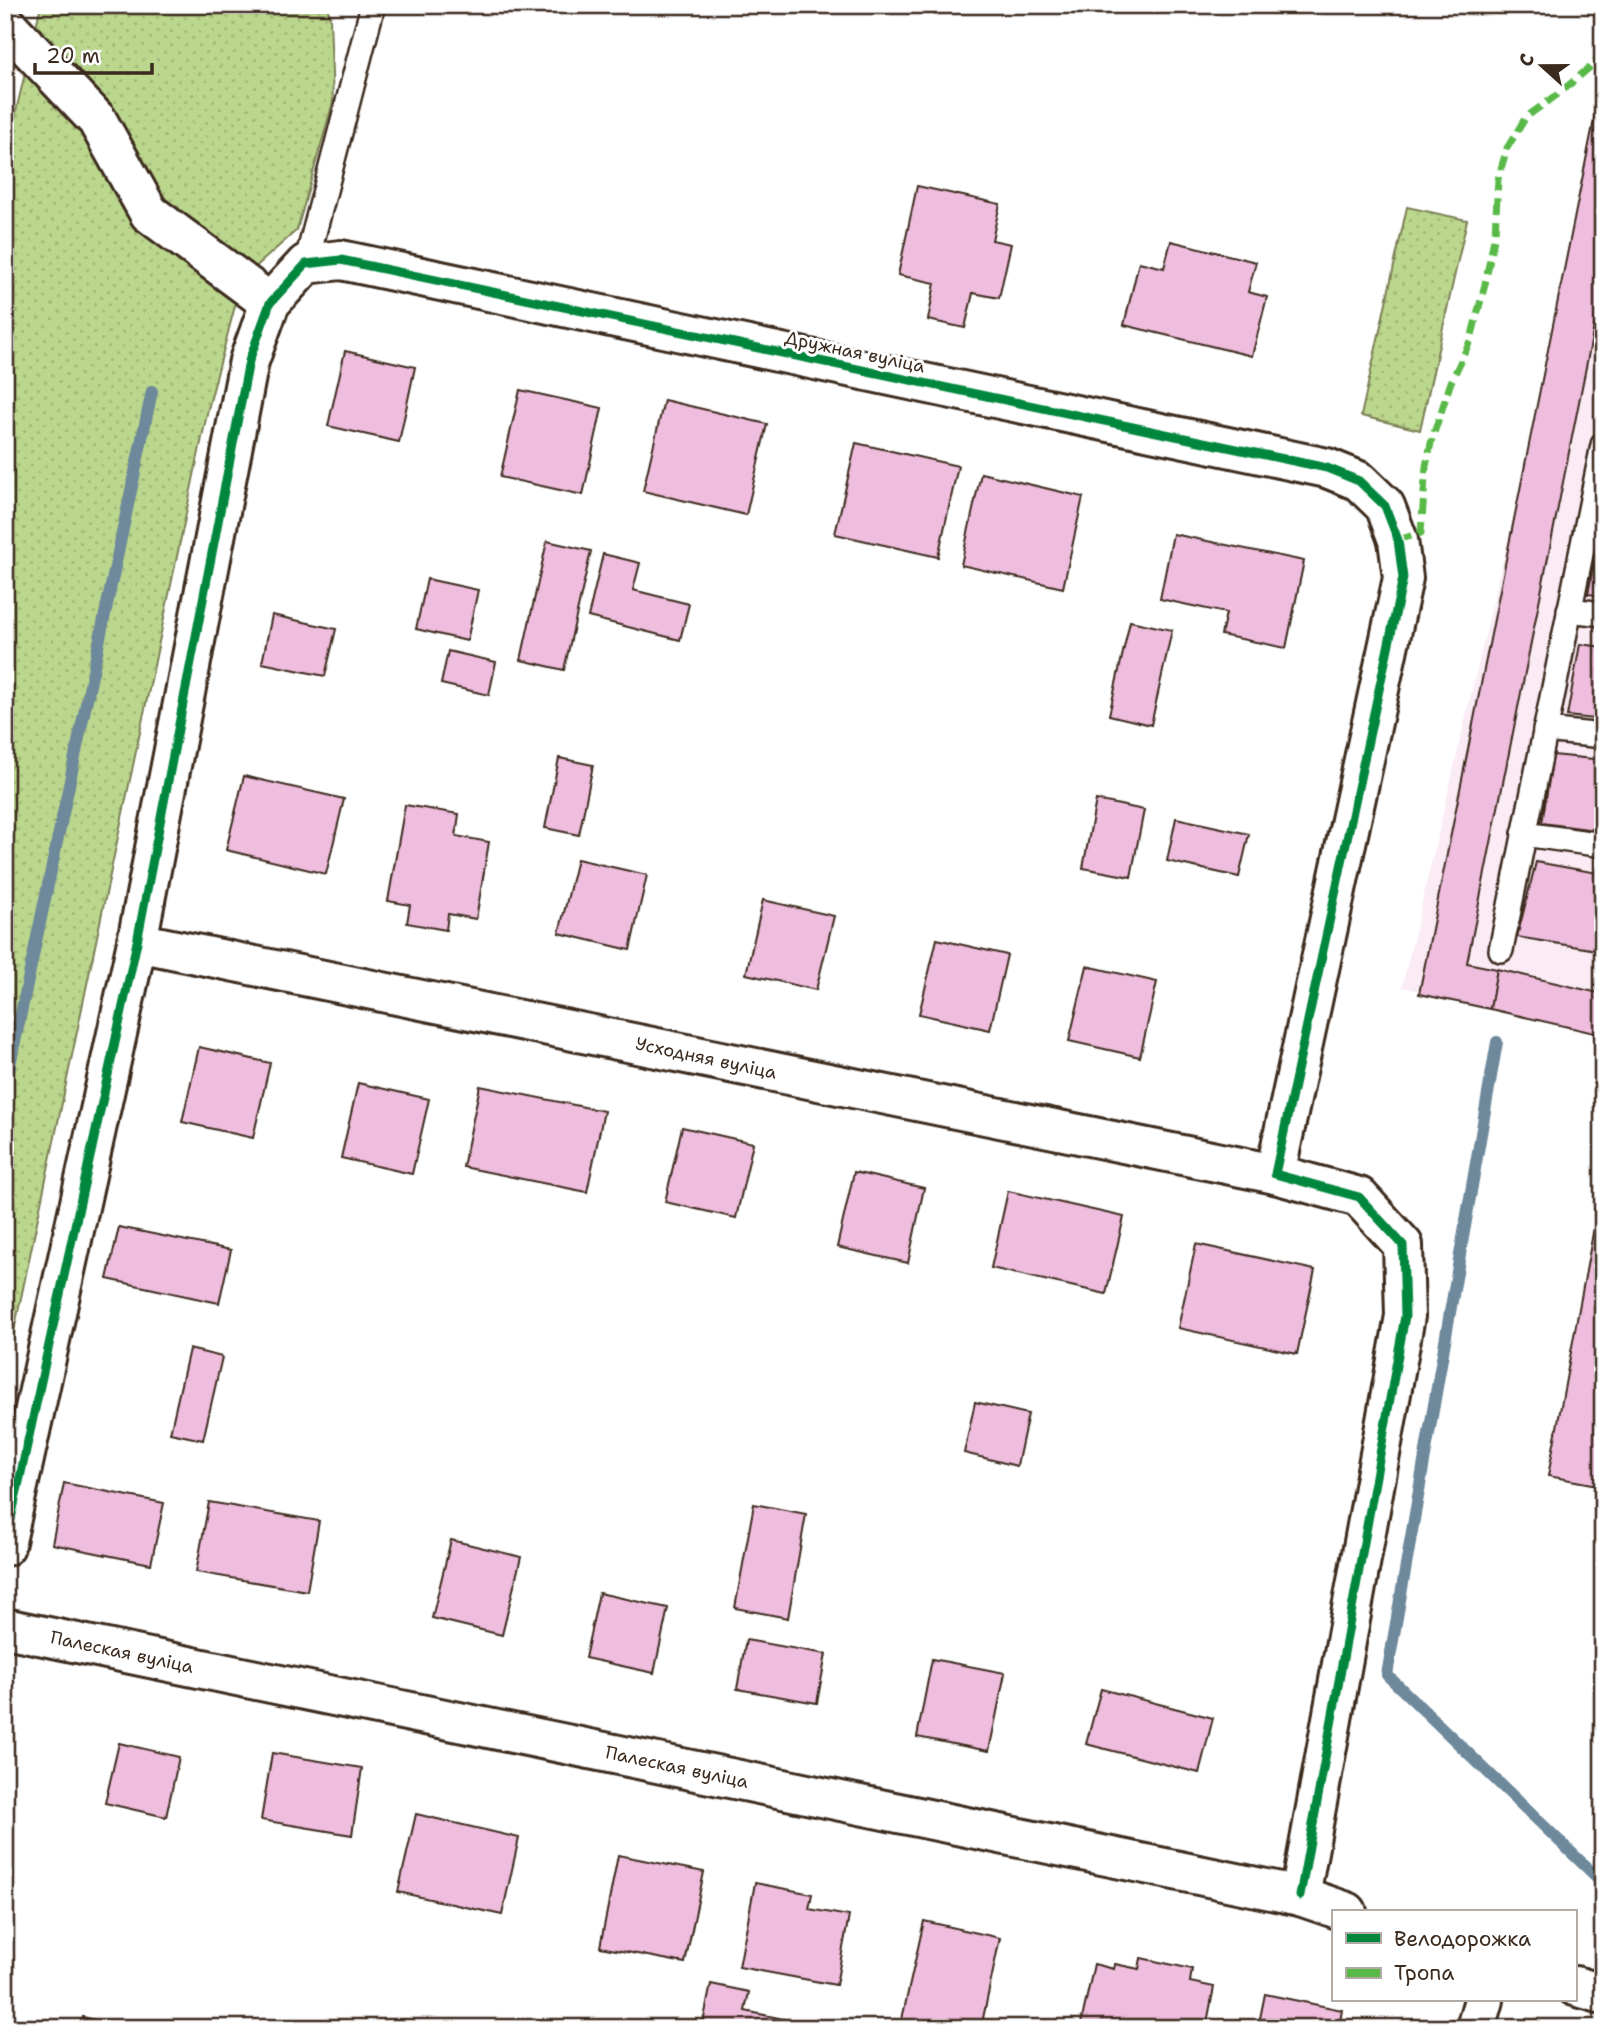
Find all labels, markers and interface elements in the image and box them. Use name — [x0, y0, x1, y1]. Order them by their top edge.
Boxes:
scale bar — [35, 32, 152, 76]
north arrow — [1506, 32, 1576, 102]
text: 20 m — [46, 42, 100, 70]
text: С — [1513, 50, 1540, 70]
street label: Дружная вуліца — [783, 325, 927, 379]
street label: Усходняя вуліца — [633, 1031, 779, 1085]
street label: Палеская вуліца — [48, 1625, 196, 1679]
street label: Палеская вуліца — [603, 1740, 751, 1794]
legend — [1332, 1910, 1576, 2002]
text: Велодорожка — [1394, 1925, 1531, 1953]
text: Тропа — [1394, 1959, 1454, 1987]

